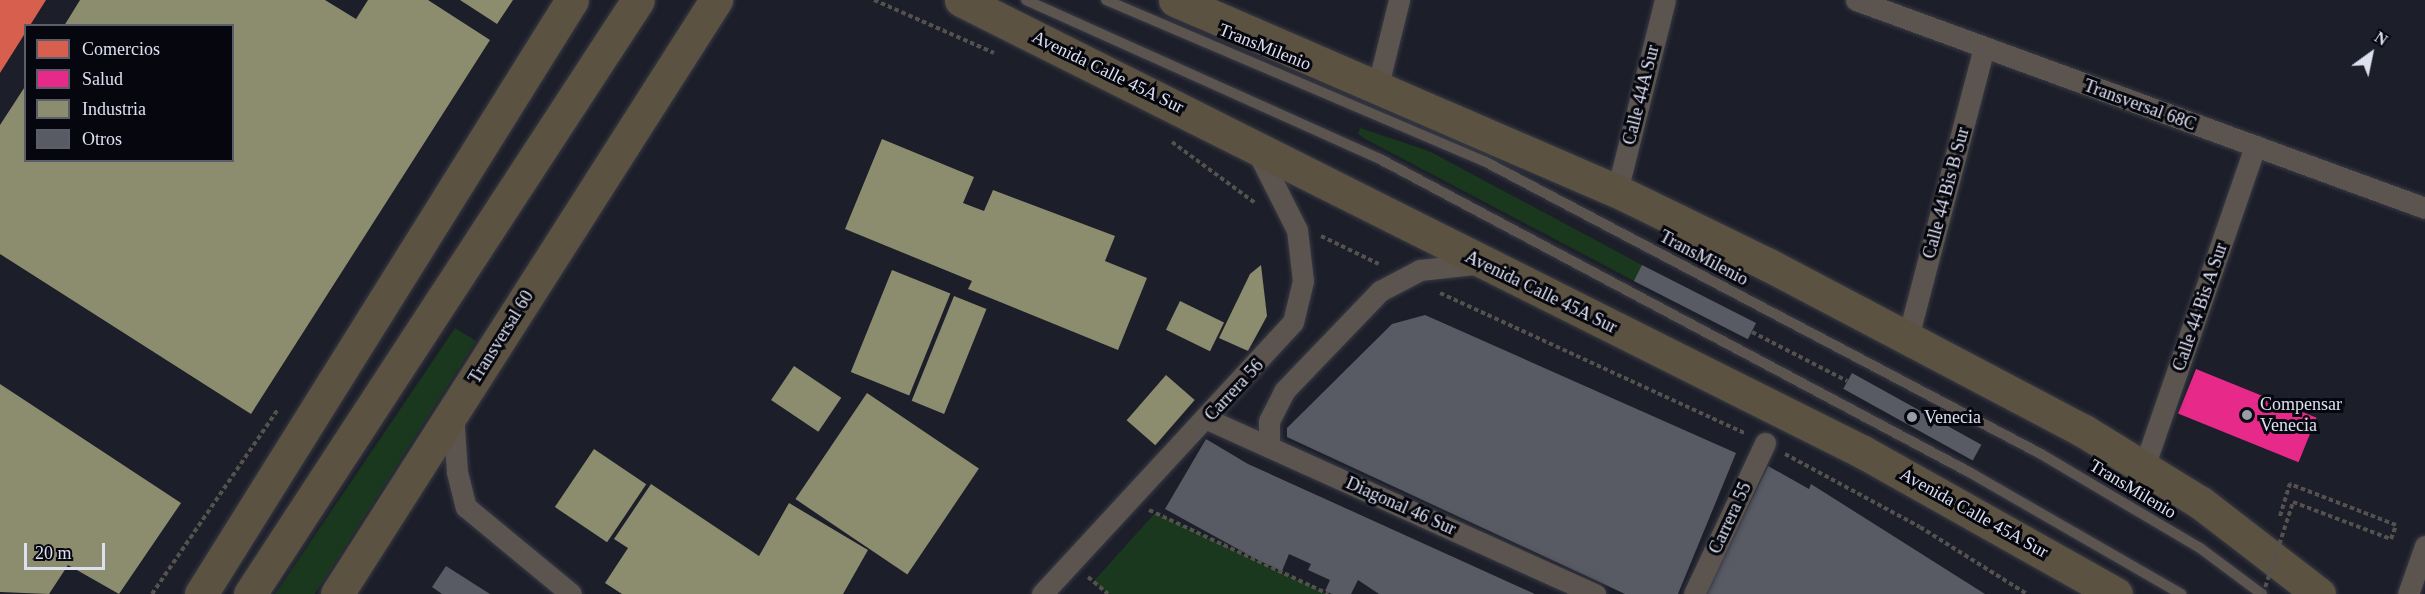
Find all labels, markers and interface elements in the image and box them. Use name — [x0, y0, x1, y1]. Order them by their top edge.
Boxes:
street label: TransMilenio — [1216, 19, 1314, 75]
legend — [24, 24, 234, 162]
north arrow — [2341, 24, 2401, 84]
street label: Avenida Calle 45A Sur — [1028, 26, 1188, 118]
text: N — [2372, 28, 2391, 49]
text: Comercios — [82, 39, 160, 59]
street label: Calle 44A Sur — [1618, 42, 1664, 148]
text: Salud — [82, 69, 123, 89]
street label: Transversal 68C — [2081, 75, 2199, 135]
text: Industria — [82, 99, 146, 119]
street label: Calle 44 Bis B Sur — [1918, 125, 1974, 261]
text: Otros — [82, 129, 122, 149]
street label: TransMilenio — [1656, 226, 1752, 290]
street label: Calle 44 Bis A Sur — [2168, 239, 2232, 375]
street label: Avenida Calle 45A Sur — [1461, 246, 1621, 338]
street label: Transversal 60 — [464, 286, 538, 388]
street label: Carrera 56 — [1200, 355, 1268, 425]
place label: Compensar Venecia — [2260, 394, 2342, 436]
place label: Venecia — [1924, 406, 1981, 428]
marker: Compensar Venecia — [2238, 406, 2256, 424]
marker: Venecia — [1905, 410, 1919, 424]
street label: TransMilenio — [2086, 455, 2180, 523]
street label: Avenida Calle 45A Sur — [1896, 463, 2052, 563]
street label: Diagonal 46 Sur — [1343, 472, 1459, 540]
street label: Carrera 55 — [1704, 479, 1756, 557]
scale bar — [27, 531, 108, 569]
text: 20 m — [35, 543, 72, 563]

